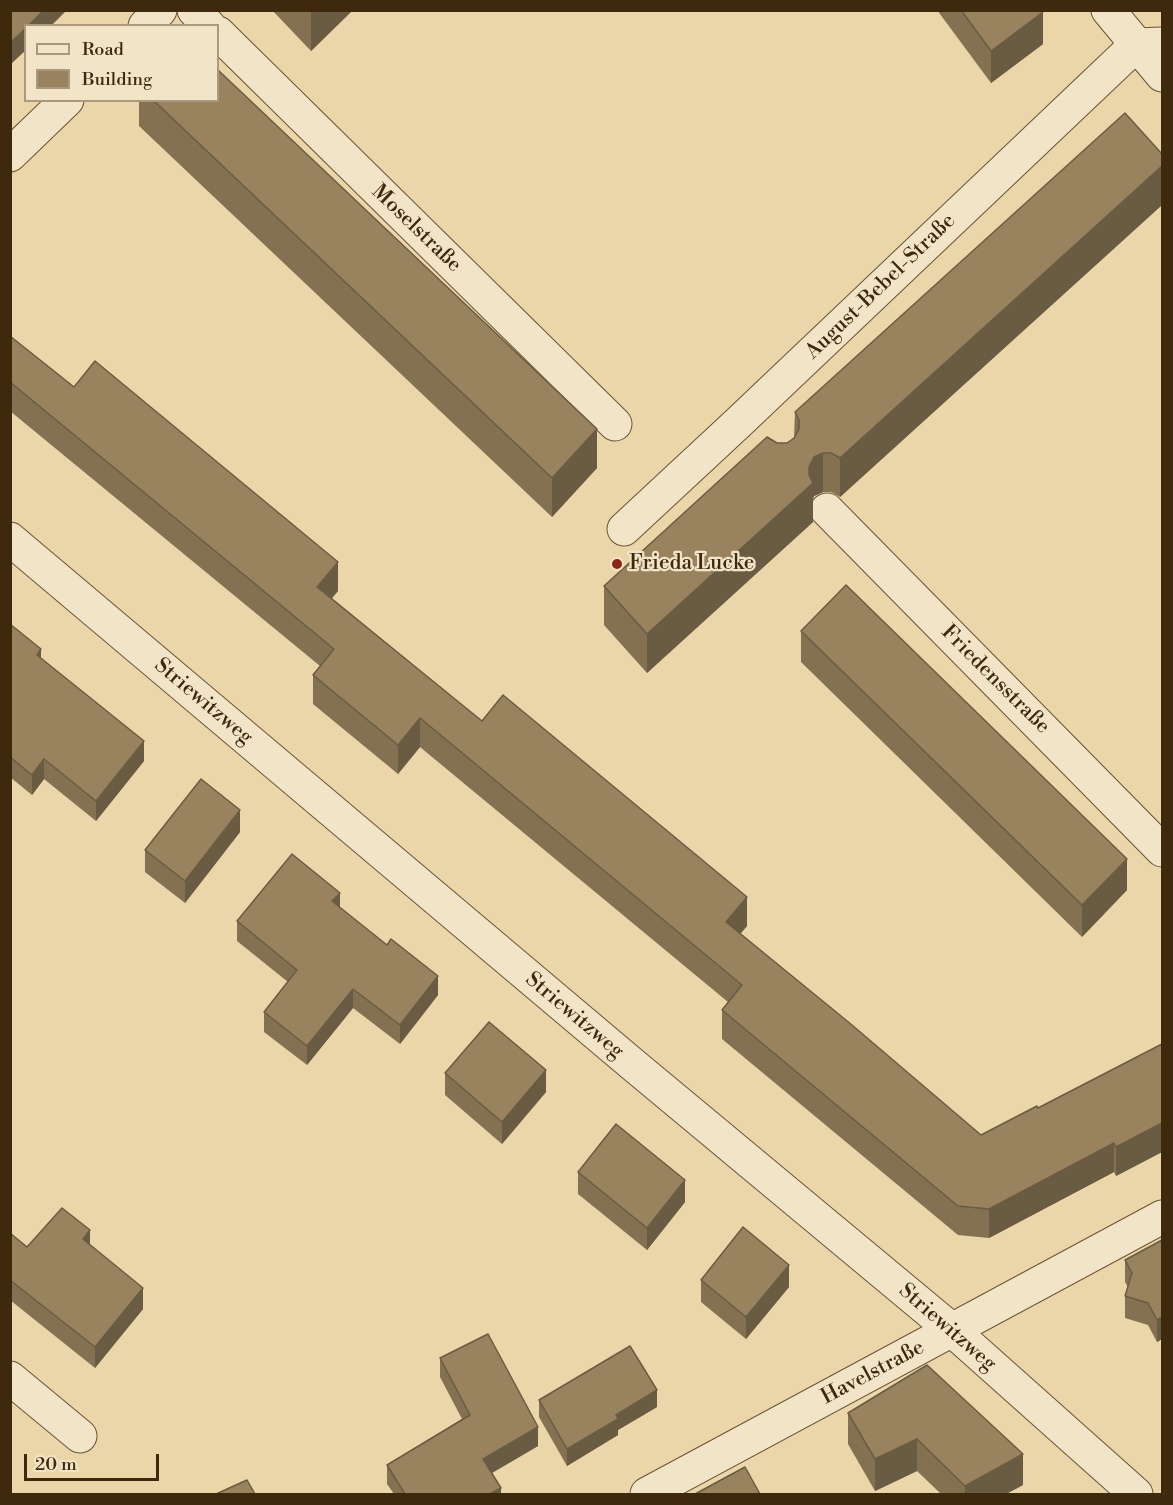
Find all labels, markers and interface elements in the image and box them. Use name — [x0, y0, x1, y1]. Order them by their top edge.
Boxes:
legend — [24, 24, 219, 102]
text: Road — [82, 38, 124, 61]
text: Building — [82, 68, 152, 91]
street label: Moselstraße — [366, 180, 466, 278]
street label: August-Bebel-Straße — [801, 209, 961, 365]
place label: Frieda Lucke — [629, 551, 754, 577]
marker: Frieda Lucke — [610, 557, 624, 571]
street label: Friedensstraße — [935, 620, 1055, 740]
street label: Striewitzweg — [149, 653, 257, 751]
street label: Striewitzweg — [520, 967, 628, 1065]
street label: Striewitzweg — [893, 1279, 1001, 1377]
street label: Havelstraße — [817, 1335, 929, 1411]
scale bar — [27, 1442, 162, 1480]
text: 20 m — [35, 1453, 77, 1476]

